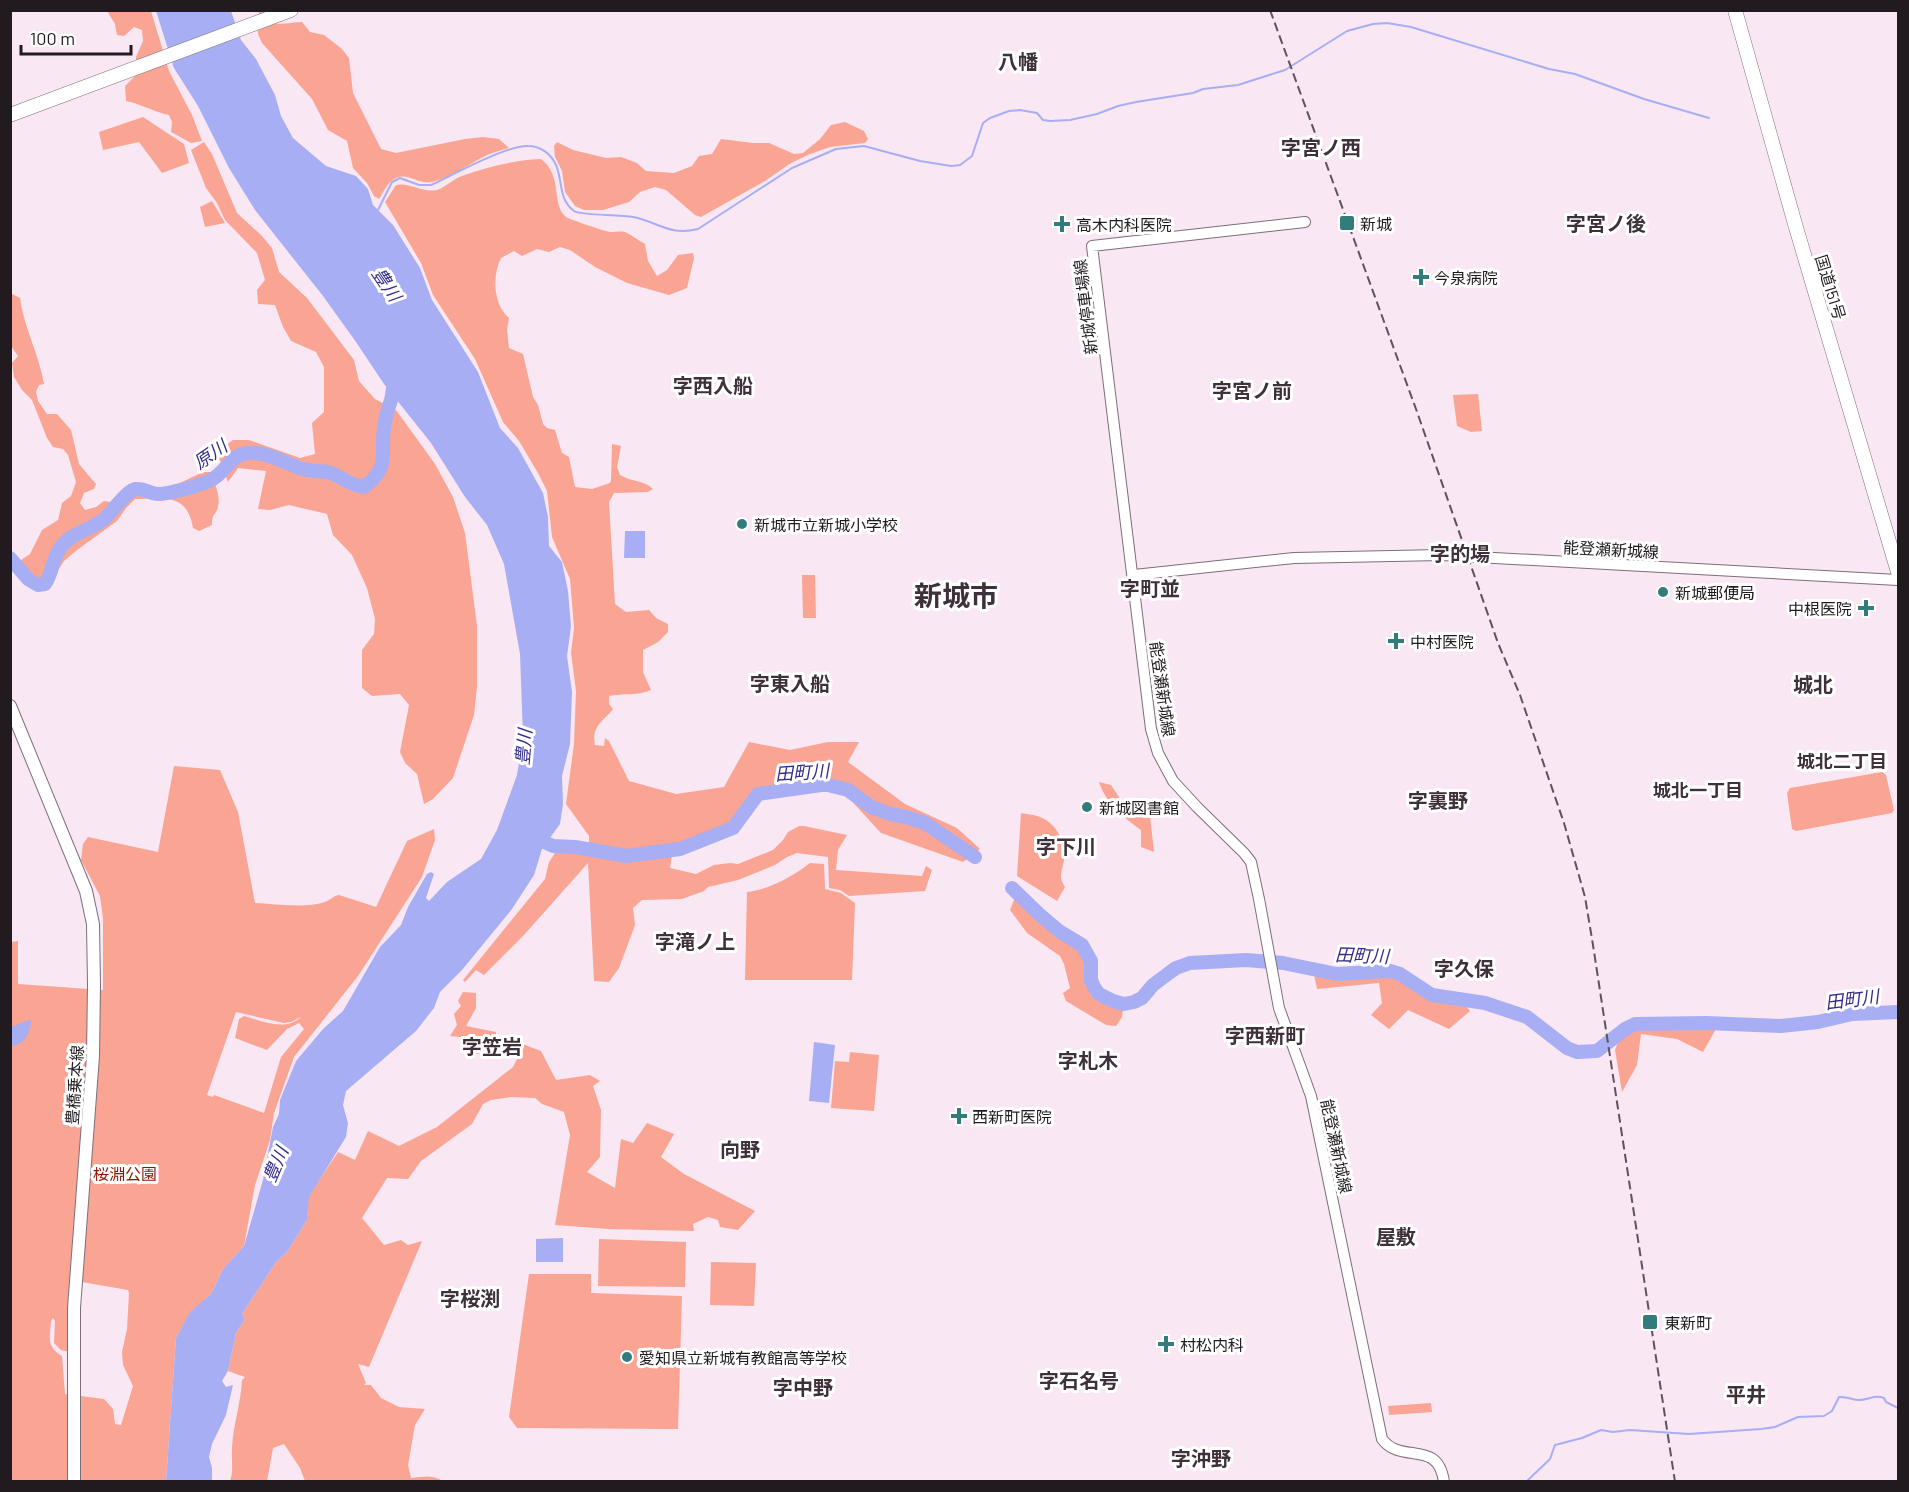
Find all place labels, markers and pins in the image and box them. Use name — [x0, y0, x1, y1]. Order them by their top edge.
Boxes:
marker: 新城 — [1338, 214, 1356, 232]
place label: 新城 — [1360, 214, 1392, 233]
marker: 高木内科医院 — [1053, 215, 1071, 233]
place label: 高木内科医院 — [1076, 215, 1172, 234]
marker: 今泉病院 — [1412, 268, 1430, 286]
place label: 今泉病院 — [1434, 268, 1498, 287]
place label: 新城市立新城小学校 — [754, 515, 898, 534]
marker: 新城市立新城小学校 — [735, 517, 749, 531]
place label: 新城郵便局 — [1675, 583, 1755, 602]
marker: 新城郵便局 — [1656, 585, 1670, 599]
place label: 中根医院 — [1788, 599, 1852, 618]
marker: 中根医院 — [1857, 599, 1875, 617]
marker: 中村医院 — [1387, 632, 1405, 650]
place label: 中村医院 — [1410, 632, 1474, 651]
place label: 新城図書館 — [1099, 798, 1179, 817]
marker: 新城図書館 — [1080, 800, 1094, 814]
marker: 西新町医院 — [950, 1107, 968, 1125]
place label: 西新町医院 — [972, 1107, 1052, 1126]
marker: 東新町 — [1641, 1313, 1659, 1331]
place label: 東新町 — [1664, 1313, 1712, 1332]
marker: 村松内科 — [1157, 1335, 1175, 1353]
place label: 村松内科 — [1180, 1335, 1244, 1354]
place label: 愛知県立新城有教館高等学校 — [639, 1348, 847, 1367]
marker: 愛知県立新城有教館高等学校 — [620, 1350, 634, 1364]

